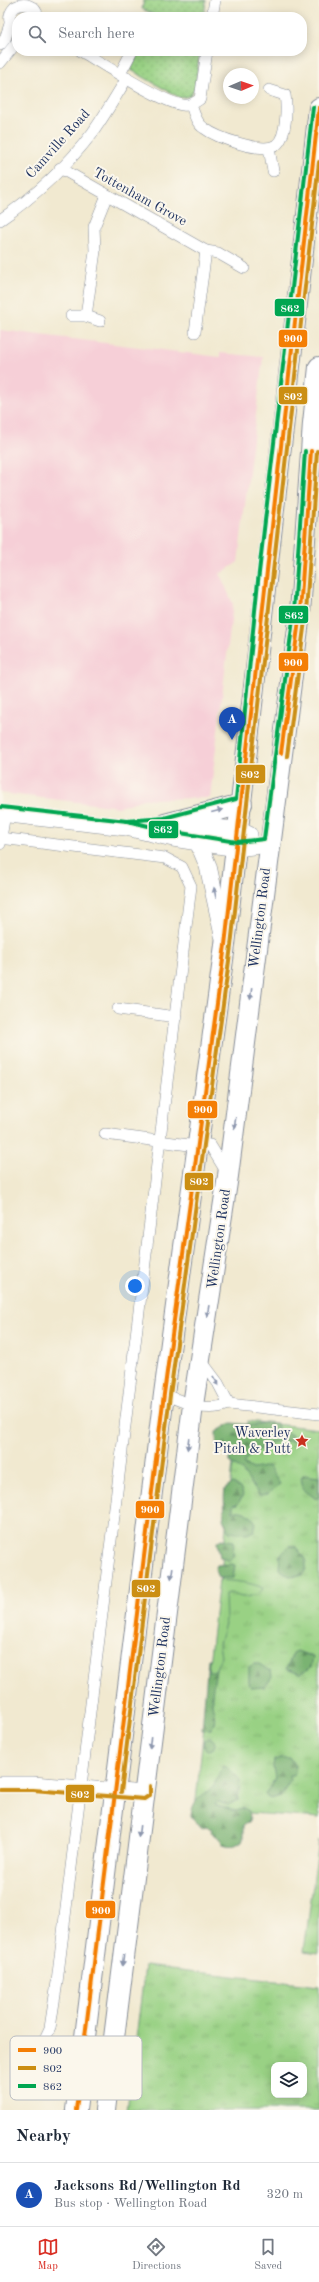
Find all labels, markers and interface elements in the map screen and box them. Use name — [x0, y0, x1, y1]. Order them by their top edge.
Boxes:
search box — [12, 12, 307, 56]
icon: search — [26, 23, 48, 45]
text: Search here — [58, 27, 135, 42]
north arrow — [223, 68, 259, 104]
street label: Camville Road — [23, 107, 93, 181]
street label: Tottenham Grove — [91, 165, 189, 229]
line badge: 862 — [274, 298, 305, 317]
text: 862 — [280, 304, 300, 315]
line badge: 900 — [278, 329, 308, 348]
text: 900 — [283, 334, 303, 345]
line badge: 802 — [278, 386, 308, 405]
text: 802 — [283, 392, 303, 403]
line badge: 862 — [278, 605, 309, 624]
text: 862 — [284, 611, 304, 622]
line badge: 900 — [278, 652, 309, 672]
text: 900 — [283, 658, 303, 669]
pin: A — [219, 707, 245, 740]
line badge: 802 — [235, 764, 266, 784]
text: 802 — [240, 770, 260, 781]
one-way arrow — [210, 808, 223, 814]
line badge: 862 — [148, 820, 179, 839]
text: 862 — [153, 825, 173, 836]
street label: Wellington Road — [247, 867, 273, 969]
one-way arrow — [211, 887, 217, 900]
one-way arrow — [247, 988, 254, 1000]
line badge: 900 — [187, 1100, 218, 1119]
text: 900 — [193, 1105, 213, 1116]
one-way arrow — [231, 1117, 238, 1129]
line badge: 802 — [184, 1172, 214, 1191]
text: 802 — [189, 1177, 209, 1188]
street label: Wellington Road — [205, 1188, 233, 1290]
your location — [125, 1276, 145, 1296]
one-way arrow — [205, 1305, 211, 1317]
one-way arrow — [212, 1376, 220, 1386]
place label: Waverley Pitch & Putt — [213, 1426, 292, 1456]
place icon: Waverley Pitch & Putt — [294, 1433, 310, 1449]
one-way arrow — [185, 1438, 192, 1450]
line badge: 900 — [135, 1500, 165, 1519]
text: 900 — [140, 1505, 160, 1516]
one-way arrow — [169, 1567, 175, 1579]
line badge: 802 — [131, 1579, 161, 1598]
text: 802 — [136, 1584, 156, 1595]
street label: Wellington Road — [147, 1616, 173, 1718]
one-way arrow — [147, 1737, 153, 1749]
line badge: 802 — [65, 1784, 95, 1803]
text: 802 — [70, 1790, 90, 1801]
one-way arrow — [136, 1825, 142, 1837]
line badge: 900 — [85, 1900, 116, 1919]
text: 900 — [91, 1906, 111, 1917]
one-way arrow — [120, 1954, 126, 1966]
legend — [10, 2036, 142, 2100]
text: 900 — [43, 2046, 62, 2057]
map controls — [271, 2062, 307, 2098]
button: layers — [271, 2062, 307, 2098]
text: 802 — [43, 2064, 62, 2075]
text: 862 — [43, 2082, 62, 2093]
text: Nearby — [16, 2128, 71, 2145]
text: Jacksons Rd/Wellington Rd — [54, 2179, 241, 2194]
text: A — [24, 2188, 34, 2201]
text: 320 m — [266, 2188, 303, 2201]
text: Bus stop · Wellington Road — [54, 2197, 207, 2210]
tab: Map — [37, 2236, 59, 2274]
tab: Directions — [132, 2236, 181, 2274]
tab: Saved — [254, 2236, 282, 2274]

